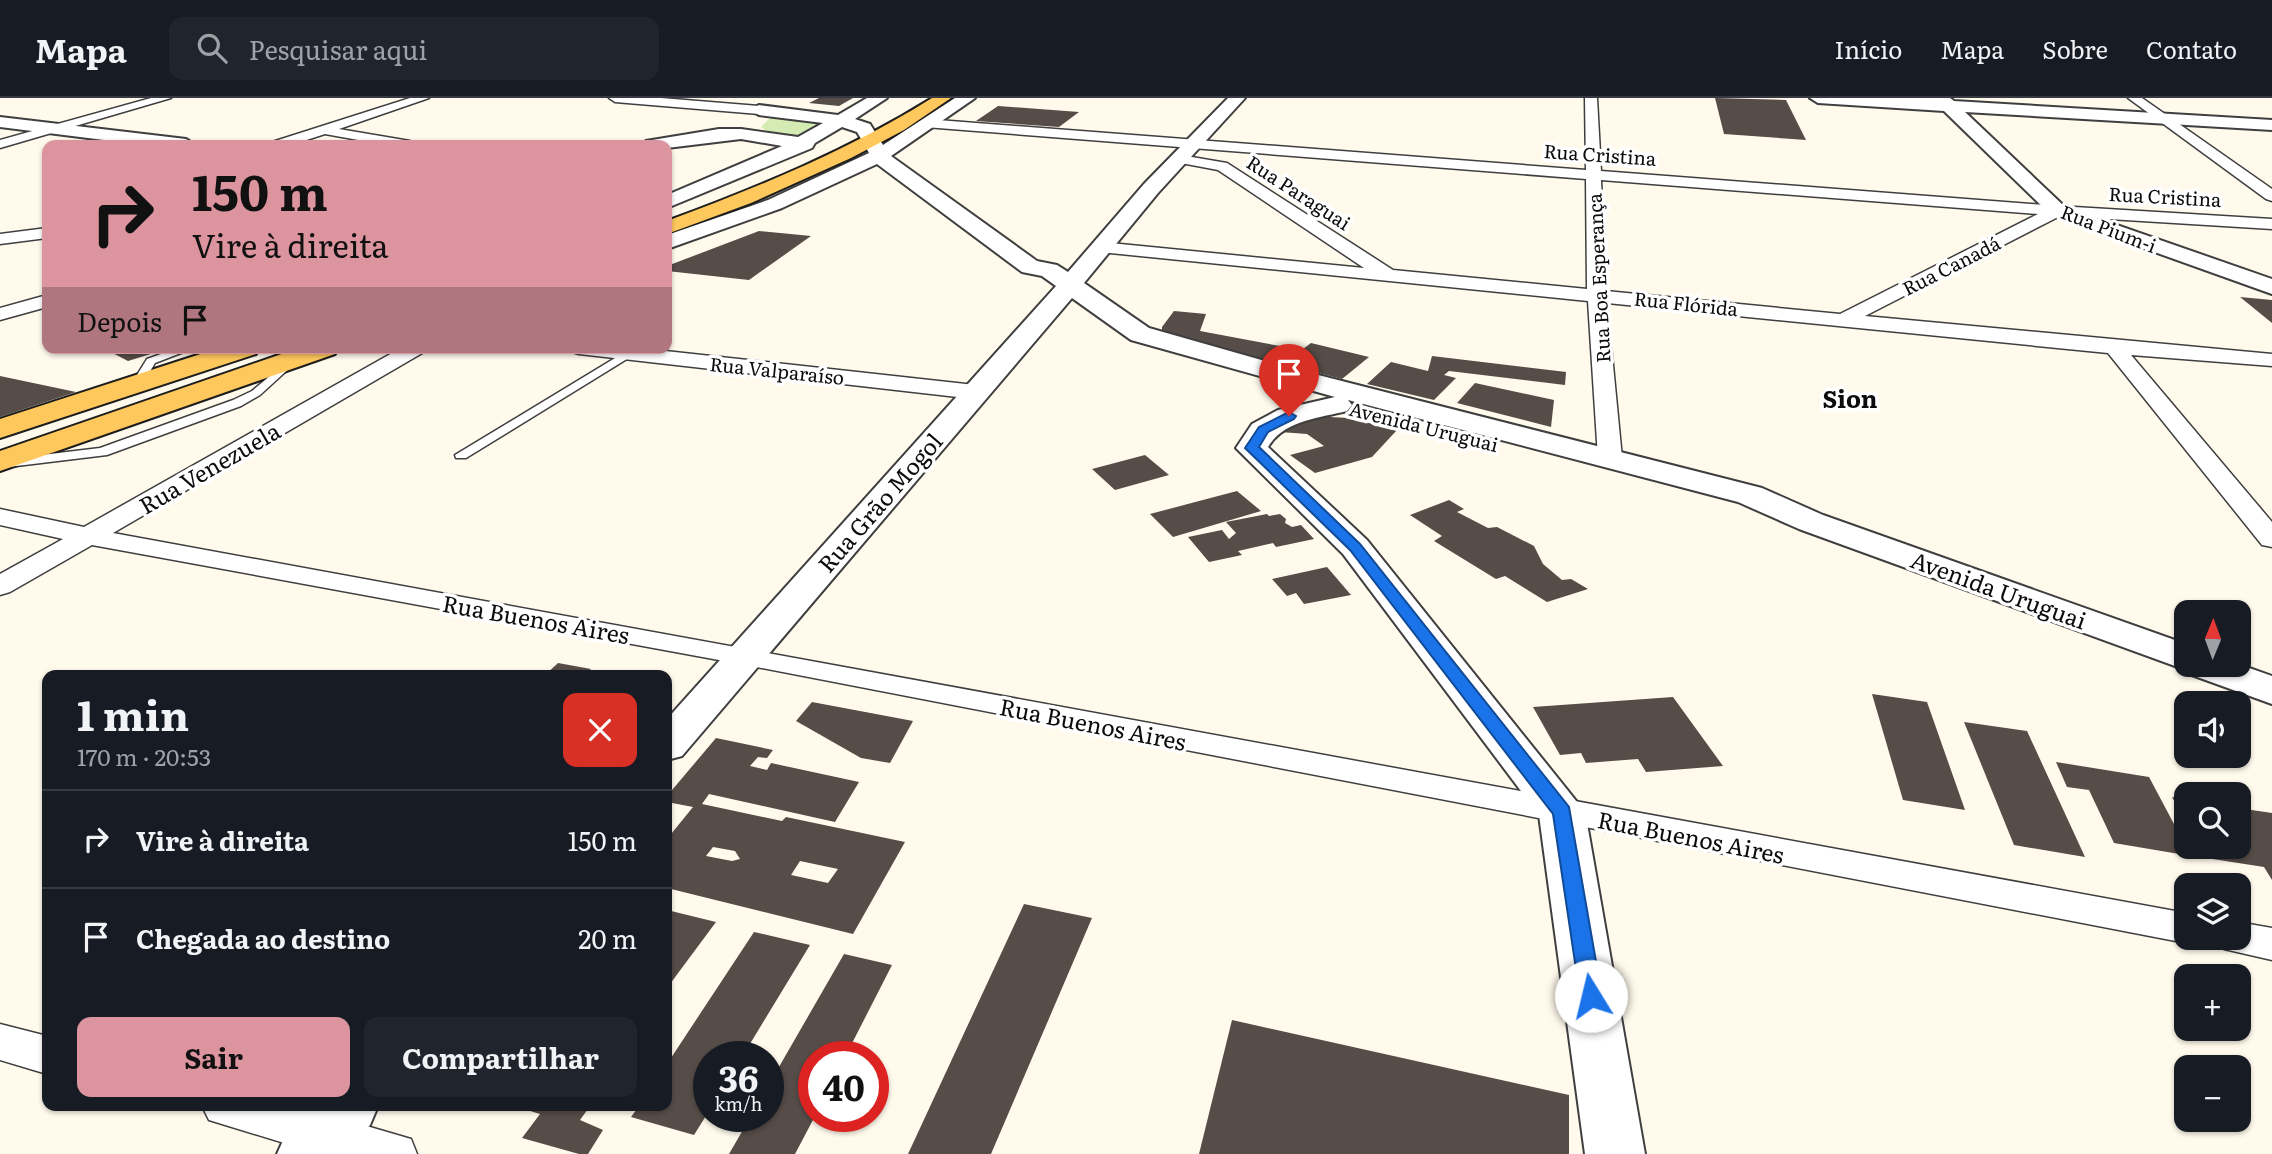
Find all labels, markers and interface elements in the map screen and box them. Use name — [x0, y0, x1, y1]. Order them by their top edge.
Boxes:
search box — [169, 17, 659, 80]
text: Mapa — [35, 24, 127, 73]
icon: search — [193, 29, 231, 67]
text: Pesquisar aqui — [249, 29, 427, 68]
text: Início — [1835, 31, 1902, 66]
text: Mapa — [1940, 31, 2004, 66]
text: Sobre — [2042, 31, 2108, 66]
text: Contato — [2146, 31, 2237, 66]
street label: Rua Cristina — [1543, 136, 1658, 172]
street label: Rua Paraguai — [1241, 148, 1357, 236]
text: 150 m — [192, 153, 328, 226]
icon: right — [77, 168, 168, 259]
street label: Rua Cristina — [2108, 179, 2223, 213]
street label: Rua Boa Esperança — [1580, 192, 1616, 364]
street label: Rua Pium-i — [2057, 197, 2161, 259]
text: Vire à direita — [192, 220, 389, 268]
street label: Rua Canadá — [1897, 228, 2006, 302]
street label: Rua Flórida — [1633, 284, 1740, 322]
text: Depois — [77, 301, 162, 340]
icon: arrive — [176, 301, 214, 339]
pin — [1259, 344, 1319, 416]
street label: Rua Valparaíso — [708, 349, 846, 391]
icon: arrive — [1270, 355, 1308, 393]
district label: Sion — [1823, 380, 1878, 415]
street label: Avenida Uruguai — [1347, 394, 1501, 458]
street label: Rua Venezuela — [132, 412, 286, 521]
street label: Rua Grão Mogol — [809, 425, 949, 579]
street label: Avenida Uruguai — [1906, 541, 2092, 637]
street label: Rua Buenos Aires — [440, 585, 632, 651]
north arrow — [2174, 600, 2250, 677]
map controls — [2174, 600, 2251, 1132]
text: 1 min — [77, 682, 189, 744]
street label: Rua Buenos Aires — [997, 688, 1189, 758]
button: sound — [2174, 691, 2251, 768]
button: close — [563, 693, 637, 767]
text: 170 m · 20:53 — [77, 739, 211, 773]
button: search — [2174, 782, 2251, 859]
street label: Rua Buenos Aires — [1595, 801, 1787, 871]
icon: right — [77, 820, 115, 858]
text: Vire à direita — [136, 820, 309, 859]
text: 150 m — [568, 820, 637, 859]
button: layers — [2174, 873, 2251, 950]
icon: arrive — [77, 918, 115, 956]
text: Chegada ao destino — [136, 918, 390, 957]
text: 20 m — [578, 918, 637, 957]
position arrow — [1554, 959, 1628, 1033]
button: + — [2174, 964, 2251, 1041]
button: Sair — [77, 1017, 350, 1097]
button: Compartilhar — [364, 1017, 637, 1097]
speed limit sign: 40 — [798, 1041, 889, 1132]
text: 36 — [719, 1051, 758, 1103]
button: − — [2174, 1055, 2251, 1132]
text: km/h — [715, 1090, 762, 1117]

